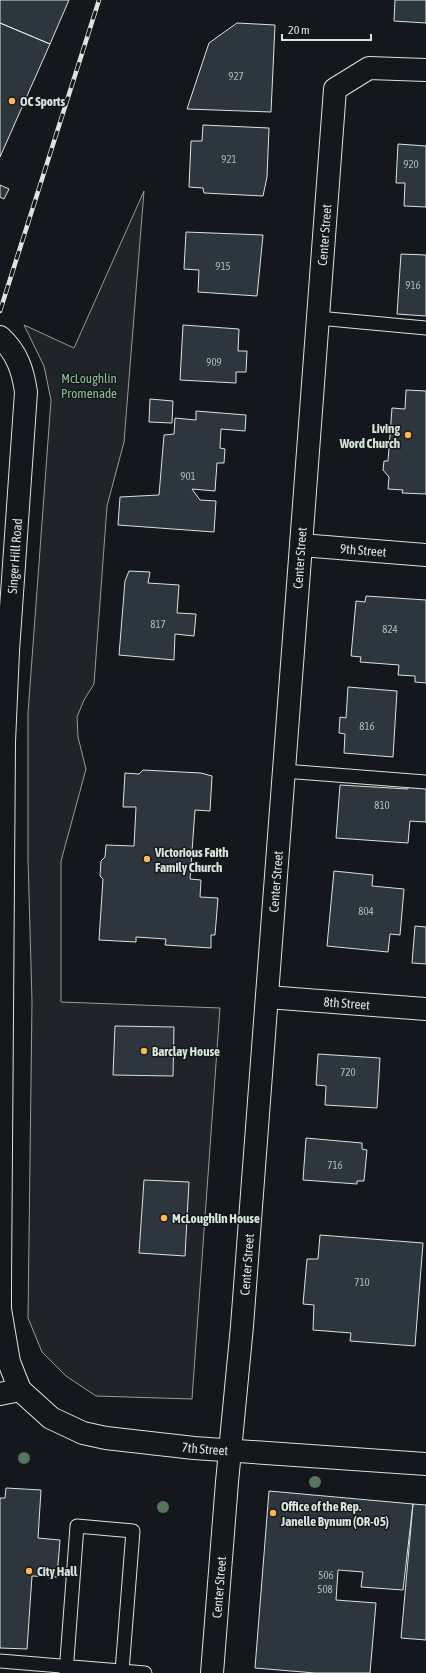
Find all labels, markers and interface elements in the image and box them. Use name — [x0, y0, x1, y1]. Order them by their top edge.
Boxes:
scale bar — [282, 16, 371, 42]
text: 20 m — [288, 23, 310, 37]
house number: 927 — [228, 70, 244, 82]
place label: OC Sports — [20, 94, 65, 109]
marker: OC Sports — [7, 96, 17, 106]
house number: 921 — [221, 153, 237, 165]
house number: 920 — [403, 158, 419, 170]
street label: Center Street — [314, 203, 334, 266]
house number: 915 — [215, 260, 231, 272]
house number: 916 — [405, 279, 421, 291]
house number: 909 — [206, 356, 222, 368]
park label: McLoughlin Promenade — [61, 371, 117, 401]
place label: Living Word Church — [339, 421, 400, 451]
marker: Living Word Church — [403, 430, 413, 440]
house number: 901 — [180, 470, 196, 482]
street label: Singer Hill Road — [5, 518, 25, 594]
street label: Center Street — [290, 526, 310, 589]
street label: 9th Street — [339, 541, 387, 559]
house number: 817 — [150, 618, 166, 630]
house number: 824 — [382, 623, 398, 635]
house number: 816 — [359, 720, 375, 732]
house number: 810 — [374, 799, 390, 811]
place label: Victorious Faith Family Church — [154, 845, 229, 875]
street label: Center Street — [266, 850, 285, 913]
marker: Victorious Faith Family Church — [142, 854, 152, 864]
house number: 804 — [358, 905, 374, 917]
street label: 8th Street — [323, 994, 371, 1012]
place label: Barclay House — [152, 1044, 220, 1059]
marker: Barclay House — [139, 1046, 149, 1056]
house number: 720 — [340, 1066, 356, 1078]
house number: 716 — [327, 1159, 343, 1171]
place label: McLoughlin House — [172, 1211, 260, 1226]
marker: McLoughlin House — [159, 1213, 169, 1223]
street label: Center Street — [237, 1233, 256, 1296]
house number: 710 — [354, 1276, 370, 1288]
street label: 7th Street — [181, 1439, 229, 1458]
place label: Office of the Rep. Janelle Bynum (OR-05) — [280, 1499, 389, 1529]
marker: Office of the Rep. Janelle Bynum (OR-05) — [268, 1508, 278, 1518]
street label: Center Street — [209, 1556, 229, 1619]
place label: City Hall — [37, 1564, 78, 1579]
marker: City Hall — [24, 1566, 34, 1576]
house number: 506 — [318, 1569, 334, 1581]
house number: 508 — [317, 1583, 333, 1595]

